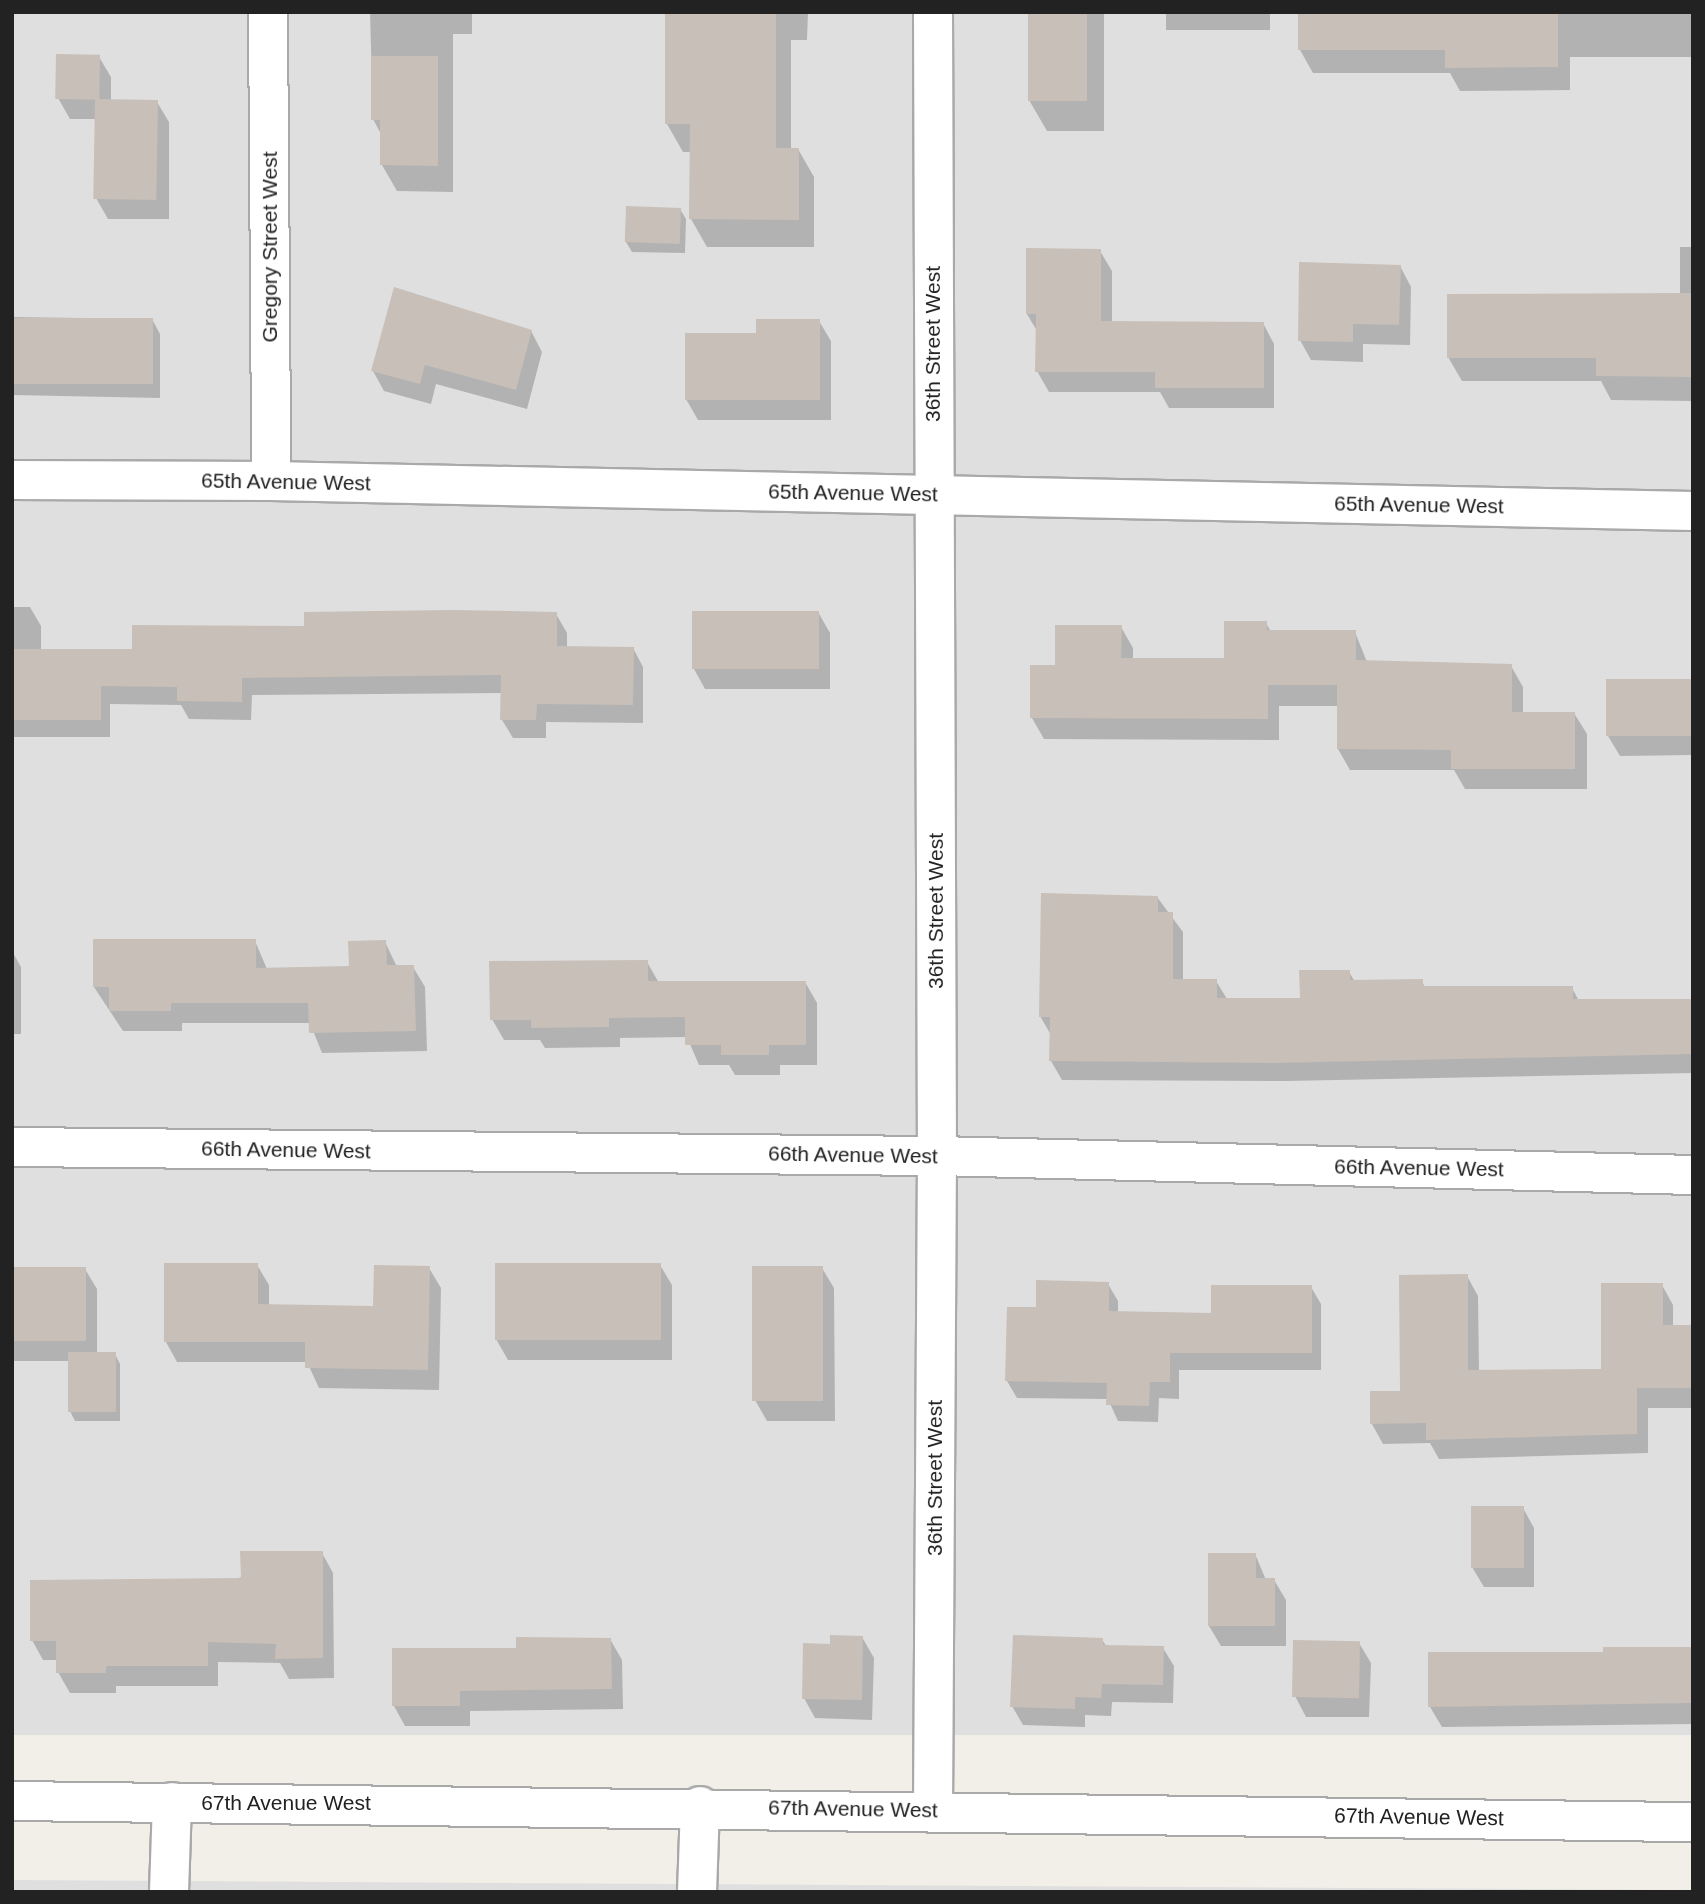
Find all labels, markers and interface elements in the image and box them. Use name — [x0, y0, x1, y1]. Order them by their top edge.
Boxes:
street label: Gregory Street West — [257, 151, 283, 343]
street label: 36th Street West — [920, 266, 946, 422]
street label: 65th Avenue West — [200, 468, 372, 496]
street label: 65th Avenue West — [767, 479, 939, 507]
street label: 65th Avenue West — [1333, 491, 1505, 519]
street label: 36th Street West — [923, 833, 949, 989]
street label: 66th Avenue West — [200, 1136, 372, 1164]
street label: 66th Avenue West — [767, 1141, 939, 1169]
street label: 66th Avenue West — [1333, 1154, 1505, 1182]
street label: 36th Street West — [922, 1400, 948, 1556]
street label: 67th Avenue West — [201, 1790, 371, 1816]
street label: 67th Avenue West — [767, 1795, 939, 1823]
street label: 67th Avenue West — [1333, 1803, 1505, 1831]

